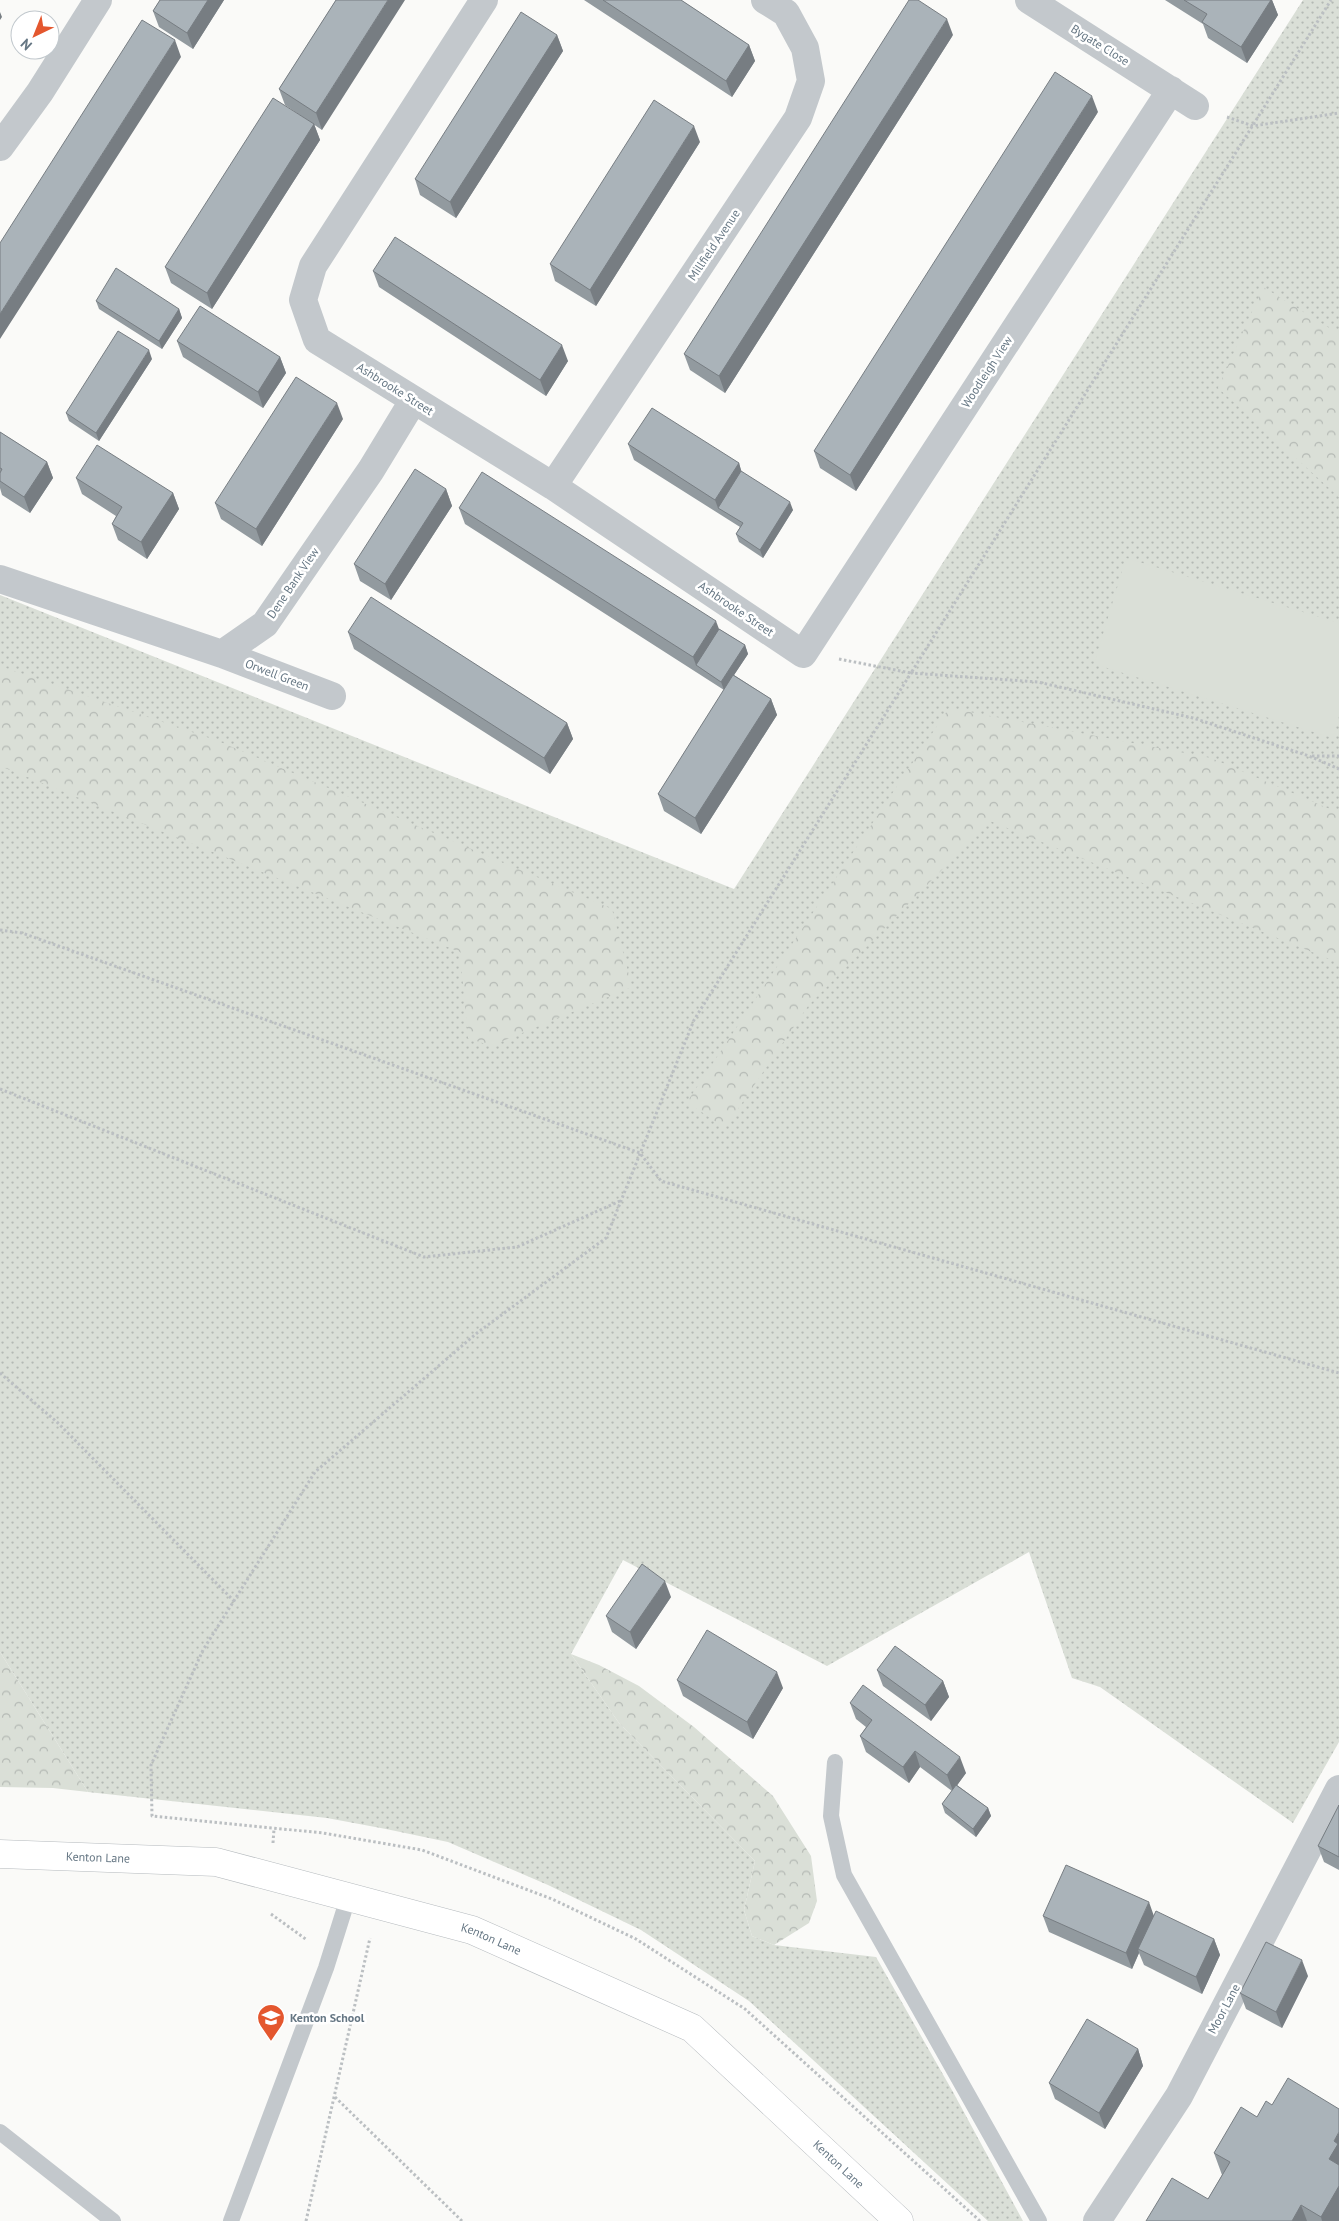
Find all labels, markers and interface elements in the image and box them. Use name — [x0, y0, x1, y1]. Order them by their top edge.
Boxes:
north arrow — [10, 10, 60, 60]
street label: Bygate Close — [1068, 21, 1132, 68]
text: N — [17, 35, 36, 54]
street label: Millfield Avenue — [684, 206, 743, 283]
street label: Woodleigh View — [958, 333, 1015, 410]
street label: Ashbrooke Street — [354, 359, 436, 418]
street label: Dene Bank View — [263, 544, 322, 621]
street label: Ashbrooke Street — [696, 578, 777, 639]
street label: Orwell Green — [243, 655, 311, 694]
street label: Kenton Lane — [66, 1848, 130, 1866]
street label: Kenton Lane — [459, 1919, 524, 1958]
street label: Moor Lane — [1204, 1981, 1243, 2036]
school or university icon: Kenton School — [256, 2003, 286, 2042]
place label: Kenton School — [290, 2010, 365, 2025]
street label: Kenton Lane — [810, 2137, 867, 2191]

